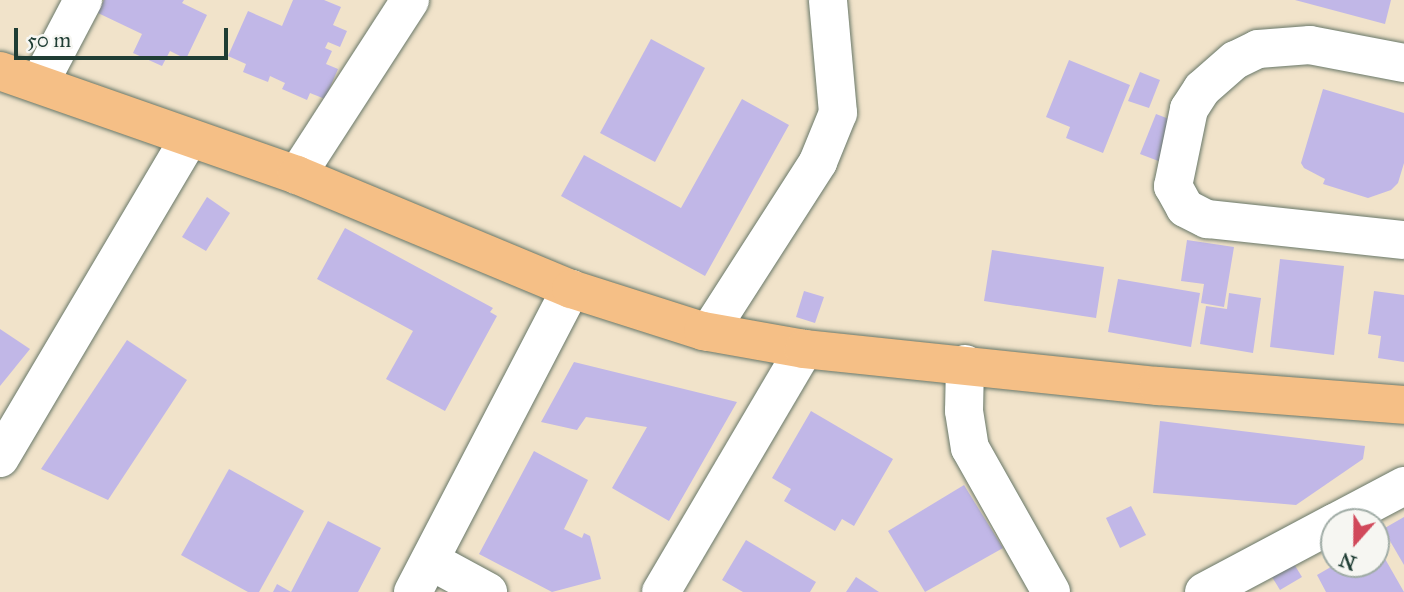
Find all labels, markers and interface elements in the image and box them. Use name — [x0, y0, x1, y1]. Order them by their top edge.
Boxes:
scale bar — [18, 14, 231, 58]
text: 50 m — [27, 27, 71, 53]
north arrow — [1320, 508, 1390, 578]
text: N — [1336, 548, 1360, 575]

